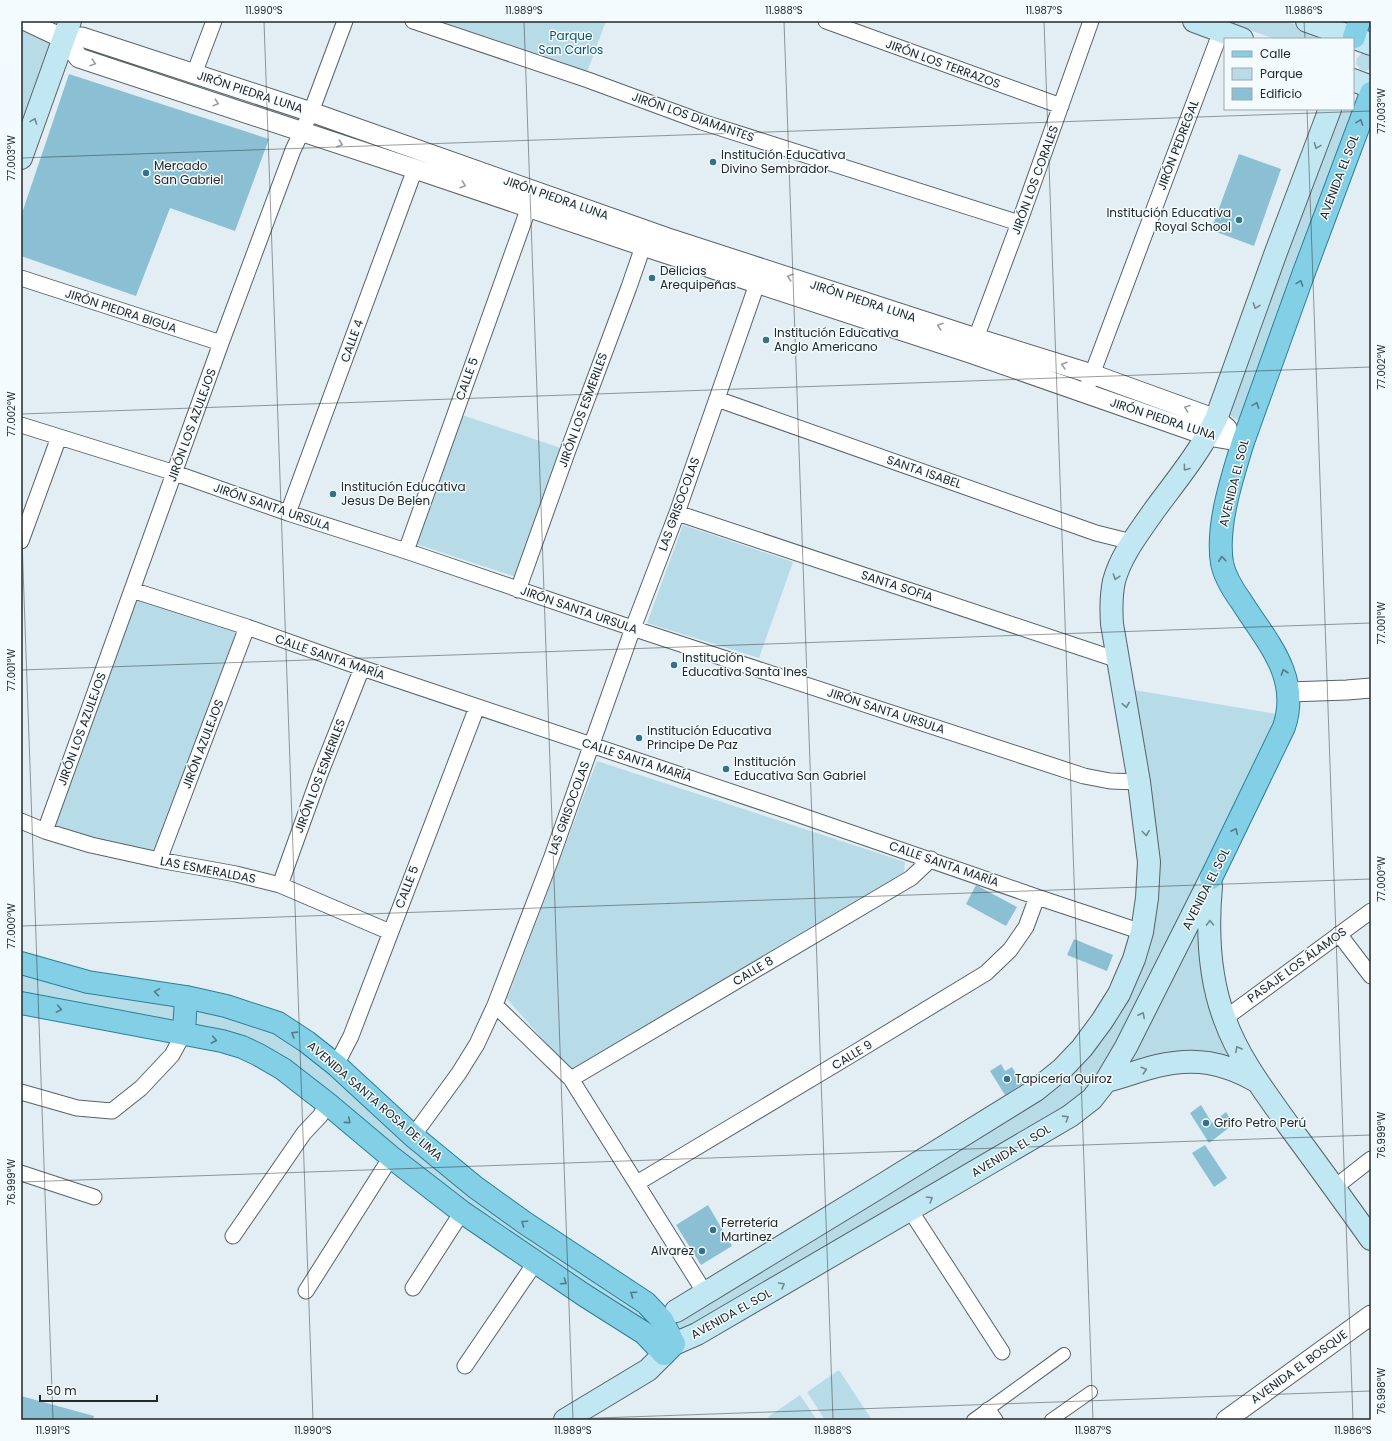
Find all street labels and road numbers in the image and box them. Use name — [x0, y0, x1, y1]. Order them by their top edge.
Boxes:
street label: JIRÓN LOS TERRAZOS — [883, 35, 1003, 92]
street label: JIRÓN PIEDRA LUNA — [195, 66, 305, 117]
street label: JIRÓN LOS DIAMANTES — [630, 88, 757, 146]
street label: JIRÓN PEDREGAL — [1153, 97, 1203, 192]
street label: JIRÓN LOS CORALES — [1007, 123, 1062, 237]
street label: AVENIDA EL SOL — [1315, 132, 1363, 222]
street label: JIRÓN PIEDRA LUNA — [501, 171, 611, 224]
street label: JIRÓN PIEDRA LUNA — [808, 275, 918, 326]
street label: JIRÓN PIEDRA BIGUA — [63, 284, 179, 337]
street label: CALLE 4 — [336, 317, 367, 365]
street label: JIRÓN LOS ESMERILES — [554, 350, 611, 470]
street label: CALLE 5 — [451, 355, 482, 403]
street label: JIRÓN LOS AZULEJOS — [163, 366, 220, 484]
street label: JIRÓN PIEDRA LUNA — [1108, 393, 1218, 444]
street label: AVENIDA EL SOL — [1214, 437, 1253, 528]
street label: SANTA ISABEL — [884, 451, 964, 492]
street label: LAS GRISOCOLAS — [654, 455, 703, 553]
street label: JIRÓN SANTA URSULA — [211, 478, 333, 535]
street label: SANTA SOFIA — [859, 566, 935, 605]
street label: JIRÓN SANTA URSULA — [518, 581, 640, 638]
street label: CALLE SANTA MARÍA — [273, 630, 387, 683]
street label: JIRÓN LOS AZULEJOS — [53, 670, 110, 788]
street label: JIRÓN SANTA URSULA — [825, 683, 947, 738]
street label: JIRÓN AZULEJOS — [178, 697, 227, 791]
street label: JIRÓN LOS ESMERILES — [290, 716, 349, 835]
street label: CALLE SANTA MARÍA — [580, 734, 695, 785]
street label: LAS GRISOCOLAS — [544, 759, 593, 857]
street label: CALLE SANTA MARÍA — [887, 837, 1001, 890]
street label: AVENIDA EL SOL — [1178, 845, 1233, 933]
street label: LAS ESMERALDAS — [159, 852, 258, 887]
street label: CALLE 5 — [391, 863, 422, 911]
street label: PASAJE LOS ÁLAMOS — [1244, 923, 1350, 1006]
street label: CALLE 8 — [729, 952, 776, 989]
street label: CALLE 9 — [828, 1036, 875, 1073]
street label: AVENIDA SANTA ROSA DE LIMA — [304, 1037, 447, 1164]
street label: AVENIDA EL SOL — [968, 1120, 1054, 1181]
street label: AVENIDA EL SOL — [687, 1284, 774, 1343]
street label: AVENIDA EL BOSQUE — [1247, 1326, 1350, 1407]

